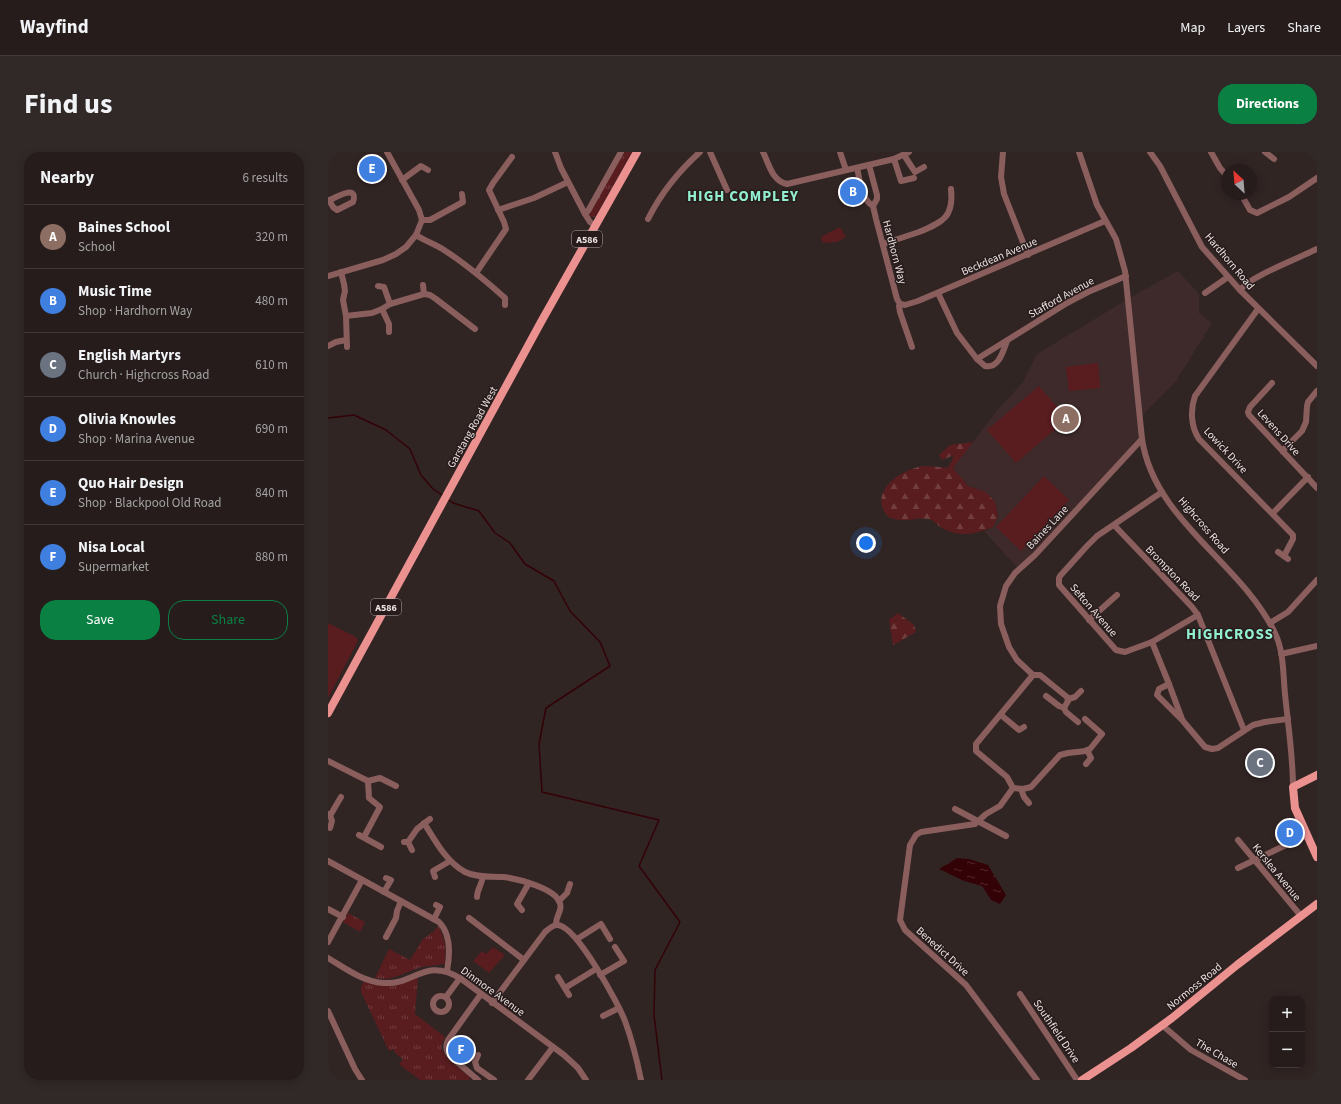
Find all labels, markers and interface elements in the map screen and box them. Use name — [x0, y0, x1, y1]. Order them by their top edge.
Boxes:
text: Wayfind — [20, 14, 89, 41]
text: Map — [1180, 18, 1205, 38]
text: Layers — [1227, 18, 1265, 38]
text: Share — [1287, 18, 1321, 38]
text: Find us — [24, 84, 112, 124]
button: Directions — [1218, 84, 1317, 124]
pin: E — [359, 154, 385, 184]
north arrow — [1221, 164, 1257, 200]
text: Nearby — [40, 166, 94, 190]
text: 6 results — [243, 169, 288, 187]
pin: B — [840, 177, 866, 207]
district label: HIGH COMPLEY — [687, 186, 799, 207]
text: Baines School — [78, 217, 170, 238]
street label: Hardhorn Way — [879, 218, 910, 286]
text: A — [49, 228, 57, 246]
text: 320 m — [255, 228, 288, 246]
street label: Hardhorn Road — [1201, 230, 1258, 293]
road number: A586 — [572, 231, 602, 247]
street label: Beckdean Avenue — [959, 233, 1040, 279]
text: School — [78, 238, 115, 256]
street label: Stafford Avenue — [1026, 273, 1097, 322]
text: Music Time — [78, 281, 152, 302]
text: B — [49, 292, 57, 310]
text: 480 m — [255, 292, 288, 310]
text: Shop · Hardhorn Way — [78, 302, 192, 320]
text: English Martyrs — [78, 345, 181, 366]
text: C — [49, 356, 57, 374]
text: 610 m — [255, 356, 288, 374]
text: Church · Highcross Road — [78, 366, 209, 384]
street label: Garstang Road West — [444, 383, 501, 471]
pin: A — [1053, 404, 1079, 434]
street label: Levens Drive — [1254, 406, 1304, 459]
text: Olivia Knowles — [78, 409, 176, 430]
text: D — [49, 420, 57, 438]
text: 690 m — [255, 420, 288, 438]
street label: Lowick Drive — [1200, 424, 1251, 477]
text: Shop · Marina Avenue — [78, 430, 195, 448]
text: Quo Hair Design — [78, 473, 184, 494]
text: E — [49, 484, 57, 502]
text: 840 m — [255, 484, 288, 502]
text: Shop · Blackpool Old Road — [78, 494, 221, 512]
street label: Highcross Road — [1175, 494, 1233, 557]
street label: Baines Lane — [1023, 502, 1072, 553]
your location — [856, 533, 876, 553]
text: Nisa Local — [78, 537, 145, 558]
street label: Brompton Road — [1142, 542, 1203, 605]
text: F — [50, 548, 56, 566]
text: 880 m — [255, 548, 288, 566]
text: Supermarket — [78, 558, 149, 576]
street label: Sefton Avenue — [1066, 581, 1121, 640]
road number: A586 — [371, 599, 401, 615]
button: Save — [40, 600, 160, 640]
button: Share — [168, 600, 288, 640]
district label: HIGHCROSS — [1186, 624, 1274, 645]
pin: C — [1247, 748, 1273, 778]
pin: D — [1277, 818, 1303, 848]
street label: Kerslea Avenue — [1249, 840, 1305, 905]
street label: Benedict Drive — [913, 923, 973, 980]
street label: Normoss Road — [1164, 959, 1225, 1013]
street label: Dinmore Avenue — [458, 963, 528, 1020]
street label: Southfield Drive — [1030, 996, 1084, 1067]
map controls — [1269, 996, 1305, 1068]
button: + — [1269, 996, 1305, 1032]
button: − — [1269, 1032, 1305, 1068]
pin: F — [448, 1035, 474, 1065]
street label: The Chase — [1192, 1035, 1241, 1072]

